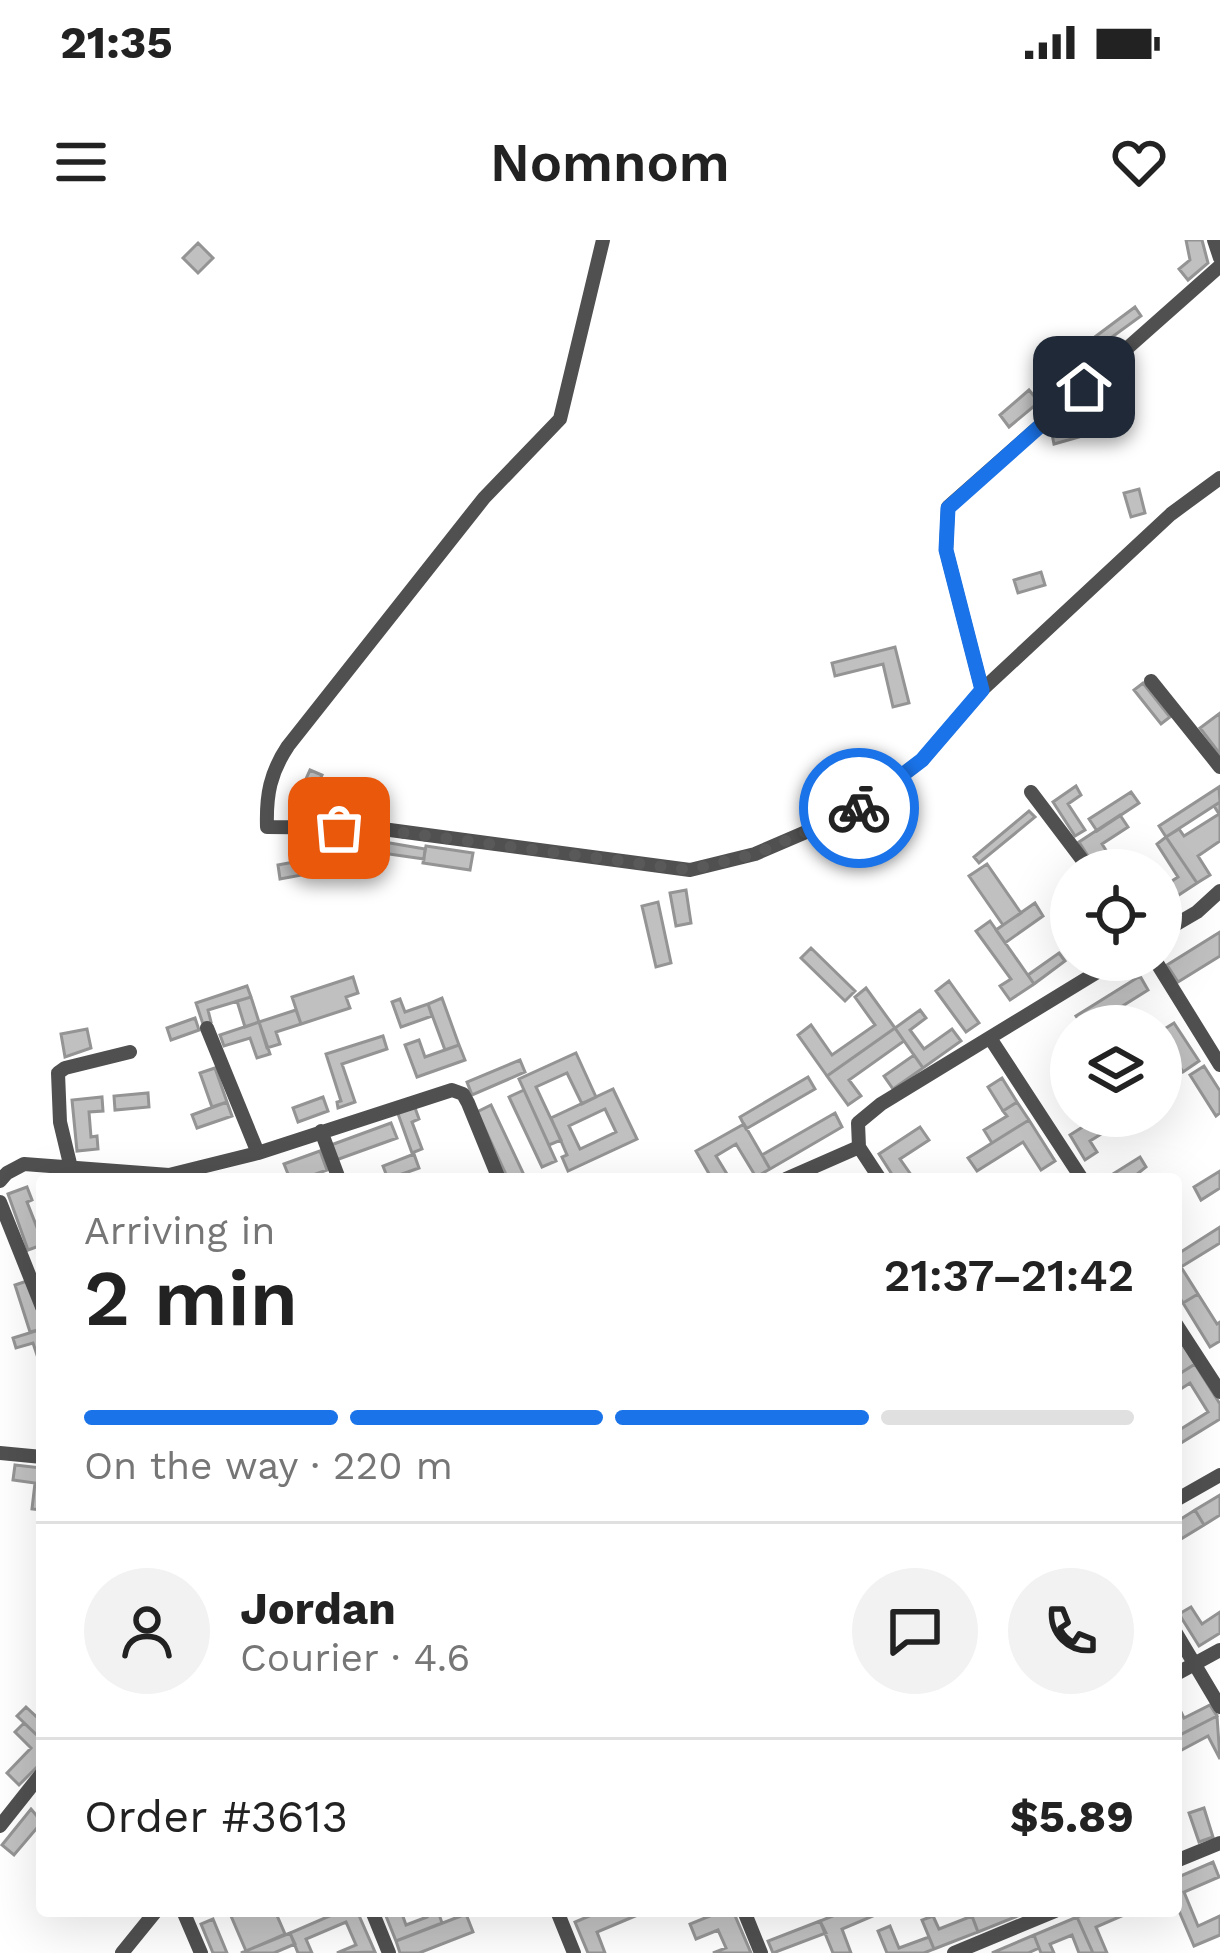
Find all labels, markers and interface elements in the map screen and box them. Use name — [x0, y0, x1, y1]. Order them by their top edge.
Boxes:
text: 21:35 — [60, 16, 173, 69]
icon: menu — [48, 129, 114, 195]
icon: heart — [1106, 129, 1172, 195]
text: Nomnom — [490, 131, 730, 194]
pin — [1033, 336, 1135, 438]
icon: home — [1051, 354, 1117, 420]
courier — [799, 748, 919, 868]
icon: bike — [826, 775, 892, 841]
pin — [288, 777, 390, 879]
icon: bag — [306, 795, 372, 861]
map controls — [1050, 849, 1182, 1137]
button: locate — [1050, 849, 1182, 981]
button: layers — [1050, 1005, 1182, 1137]
text: Arriving in — [84, 1208, 275, 1253]
text: 21:37–21:42 — [884, 1249, 1134, 1302]
text: 2 min — [84, 1252, 298, 1344]
text: On the way · 220 m — [84, 1443, 453, 1488]
button: person — [84, 1568, 210, 1694]
button: chat — [852, 1568, 978, 1694]
button: phone — [1008, 1568, 1134, 1694]
text: Jordan — [240, 1582, 396, 1635]
text: Courier · 4.6 — [240, 1635, 470, 1680]
text: Order #3613 — [84, 1790, 348, 1843]
text: $5.89 — [1010, 1790, 1134, 1843]

